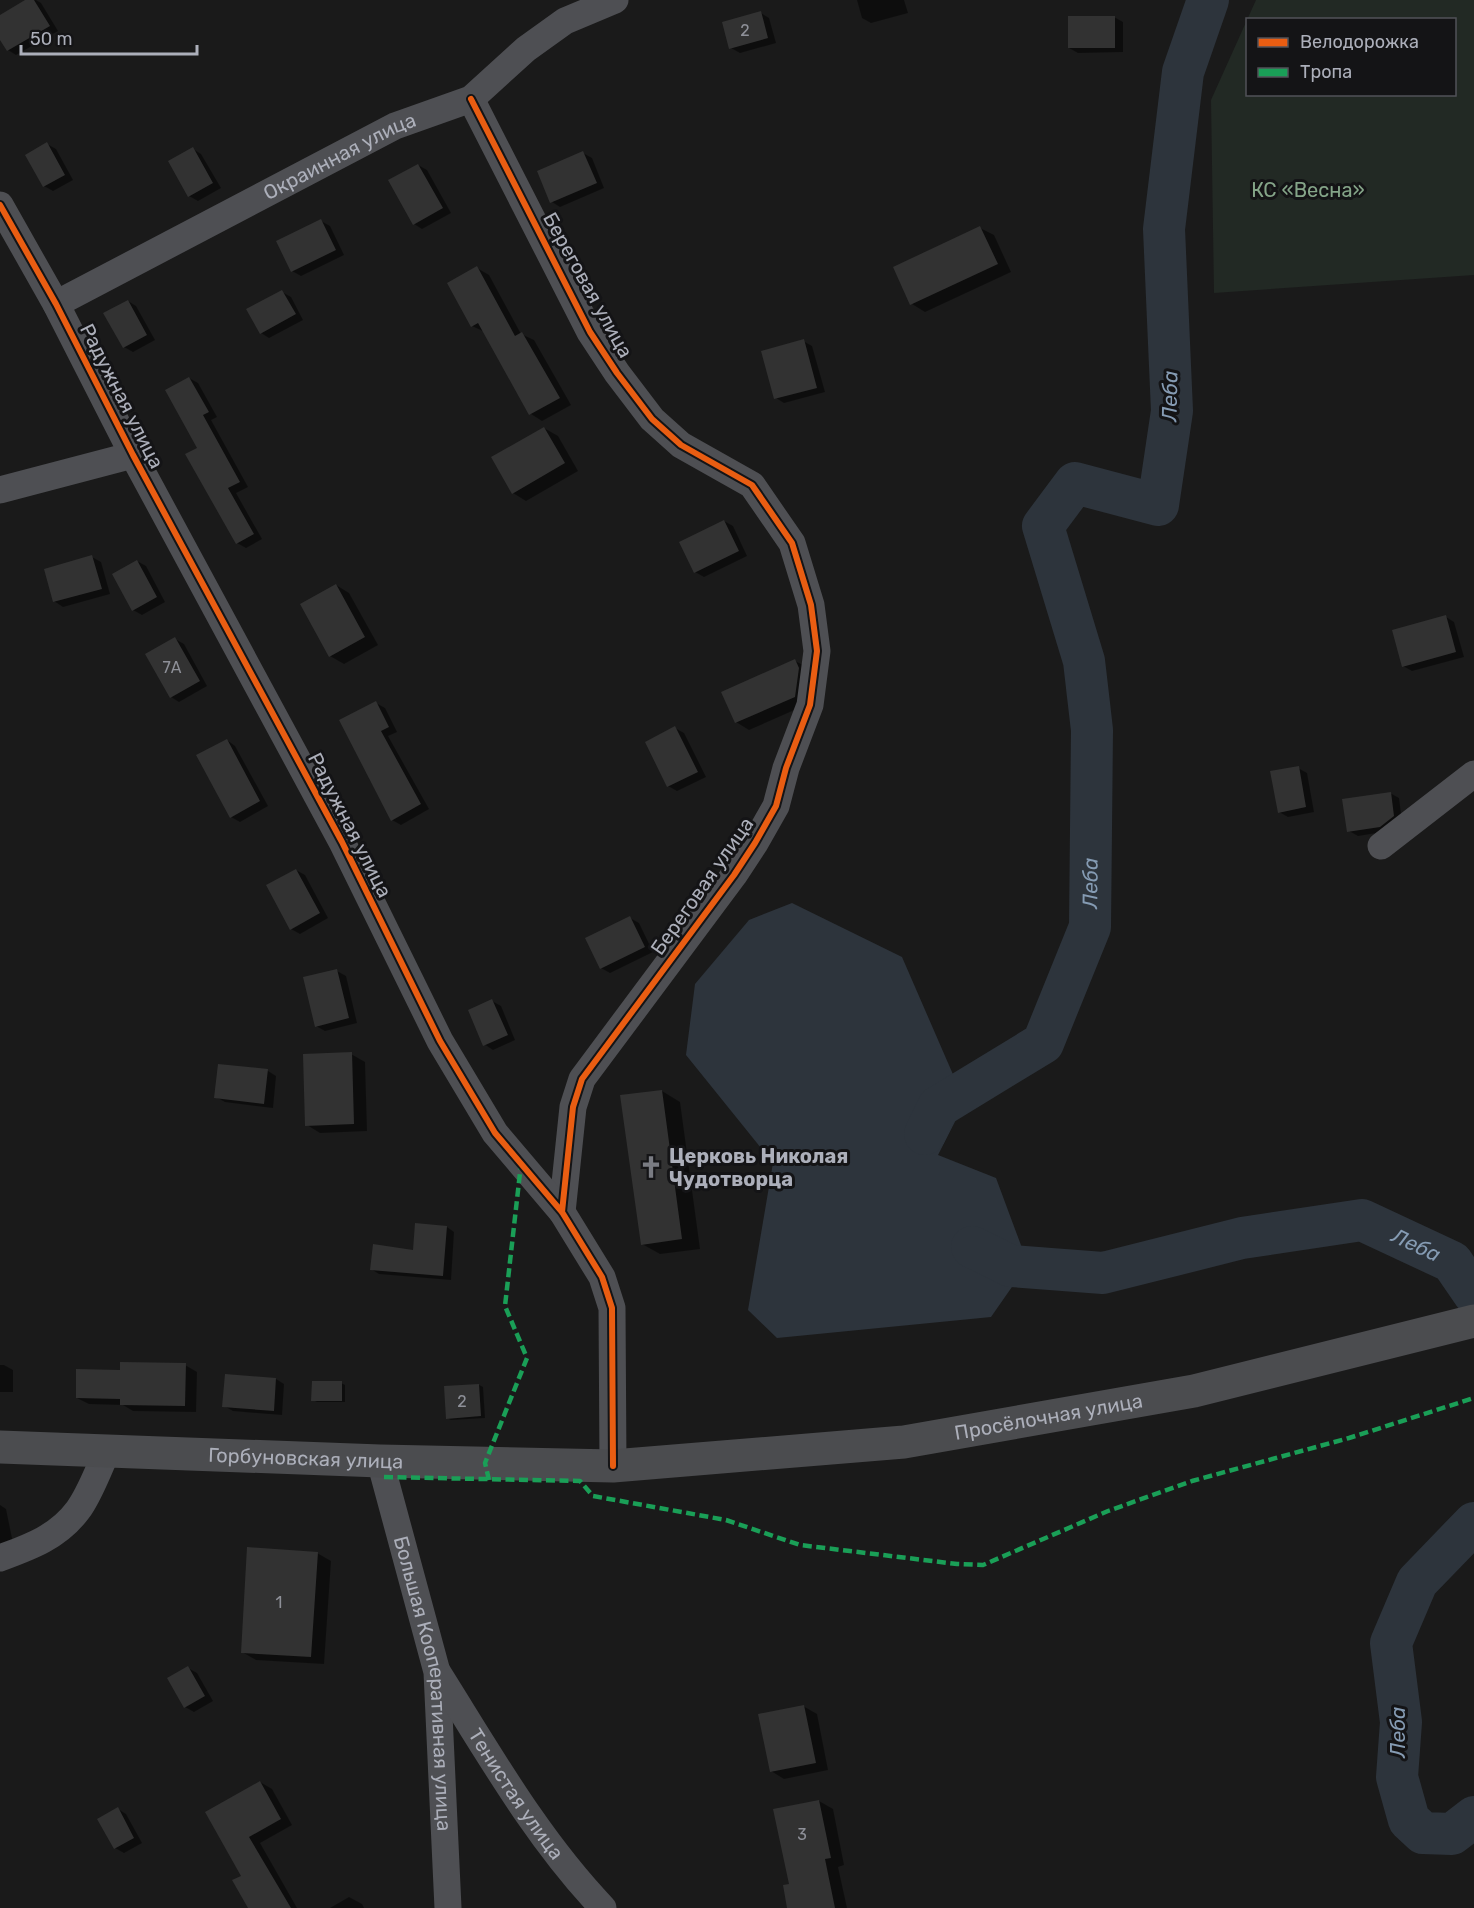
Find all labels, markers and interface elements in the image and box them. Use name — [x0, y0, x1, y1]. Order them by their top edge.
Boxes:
scale bar — [21, 18, 196, 56]
legend — [1246, 18, 1456, 96]
house number: 2 — [740, 21, 750, 40]
text: 50 m — [30, 28, 73, 50]
text: Велодорожка — [1300, 31, 1419, 53]
text: Тропа — [1300, 61, 1352, 83]
street label: Окраинная улица — [259, 108, 419, 205]
park label: КС «Весна» — [1251, 178, 1365, 202]
street label: Береговая улица — [538, 208, 638, 362]
street label: Радужная улица — [75, 320, 169, 472]
water label: Леба — [1157, 370, 1182, 423]
house number: 7А — [163, 658, 182, 677]
street label: Радужная улица — [303, 749, 397, 901]
street label: Береговая улица — [646, 813, 758, 959]
water label: Леба — [1077, 858, 1103, 910]
place label: Церковь Николая Чудотворца — [669, 1144, 848, 1191]
church icon: Церковь Николая Чудотворца — [638, 1154, 664, 1180]
water label: Леба — [1387, 1222, 1445, 1267]
street label: Просёлочная улица — [953, 1388, 1144, 1445]
house number: 2 — [457, 1392, 467, 1411]
street label: Горбуновская улица — [208, 1443, 404, 1473]
street label: Большая Кооперативная улица — [389, 1533, 456, 1832]
house number: 1 — [276, 1593, 282, 1612]
water label: Леба — [1385, 1707, 1410, 1758]
street label: Тенистая улица — [463, 1724, 569, 1864]
house number: 3 — [797, 1825, 807, 1844]

